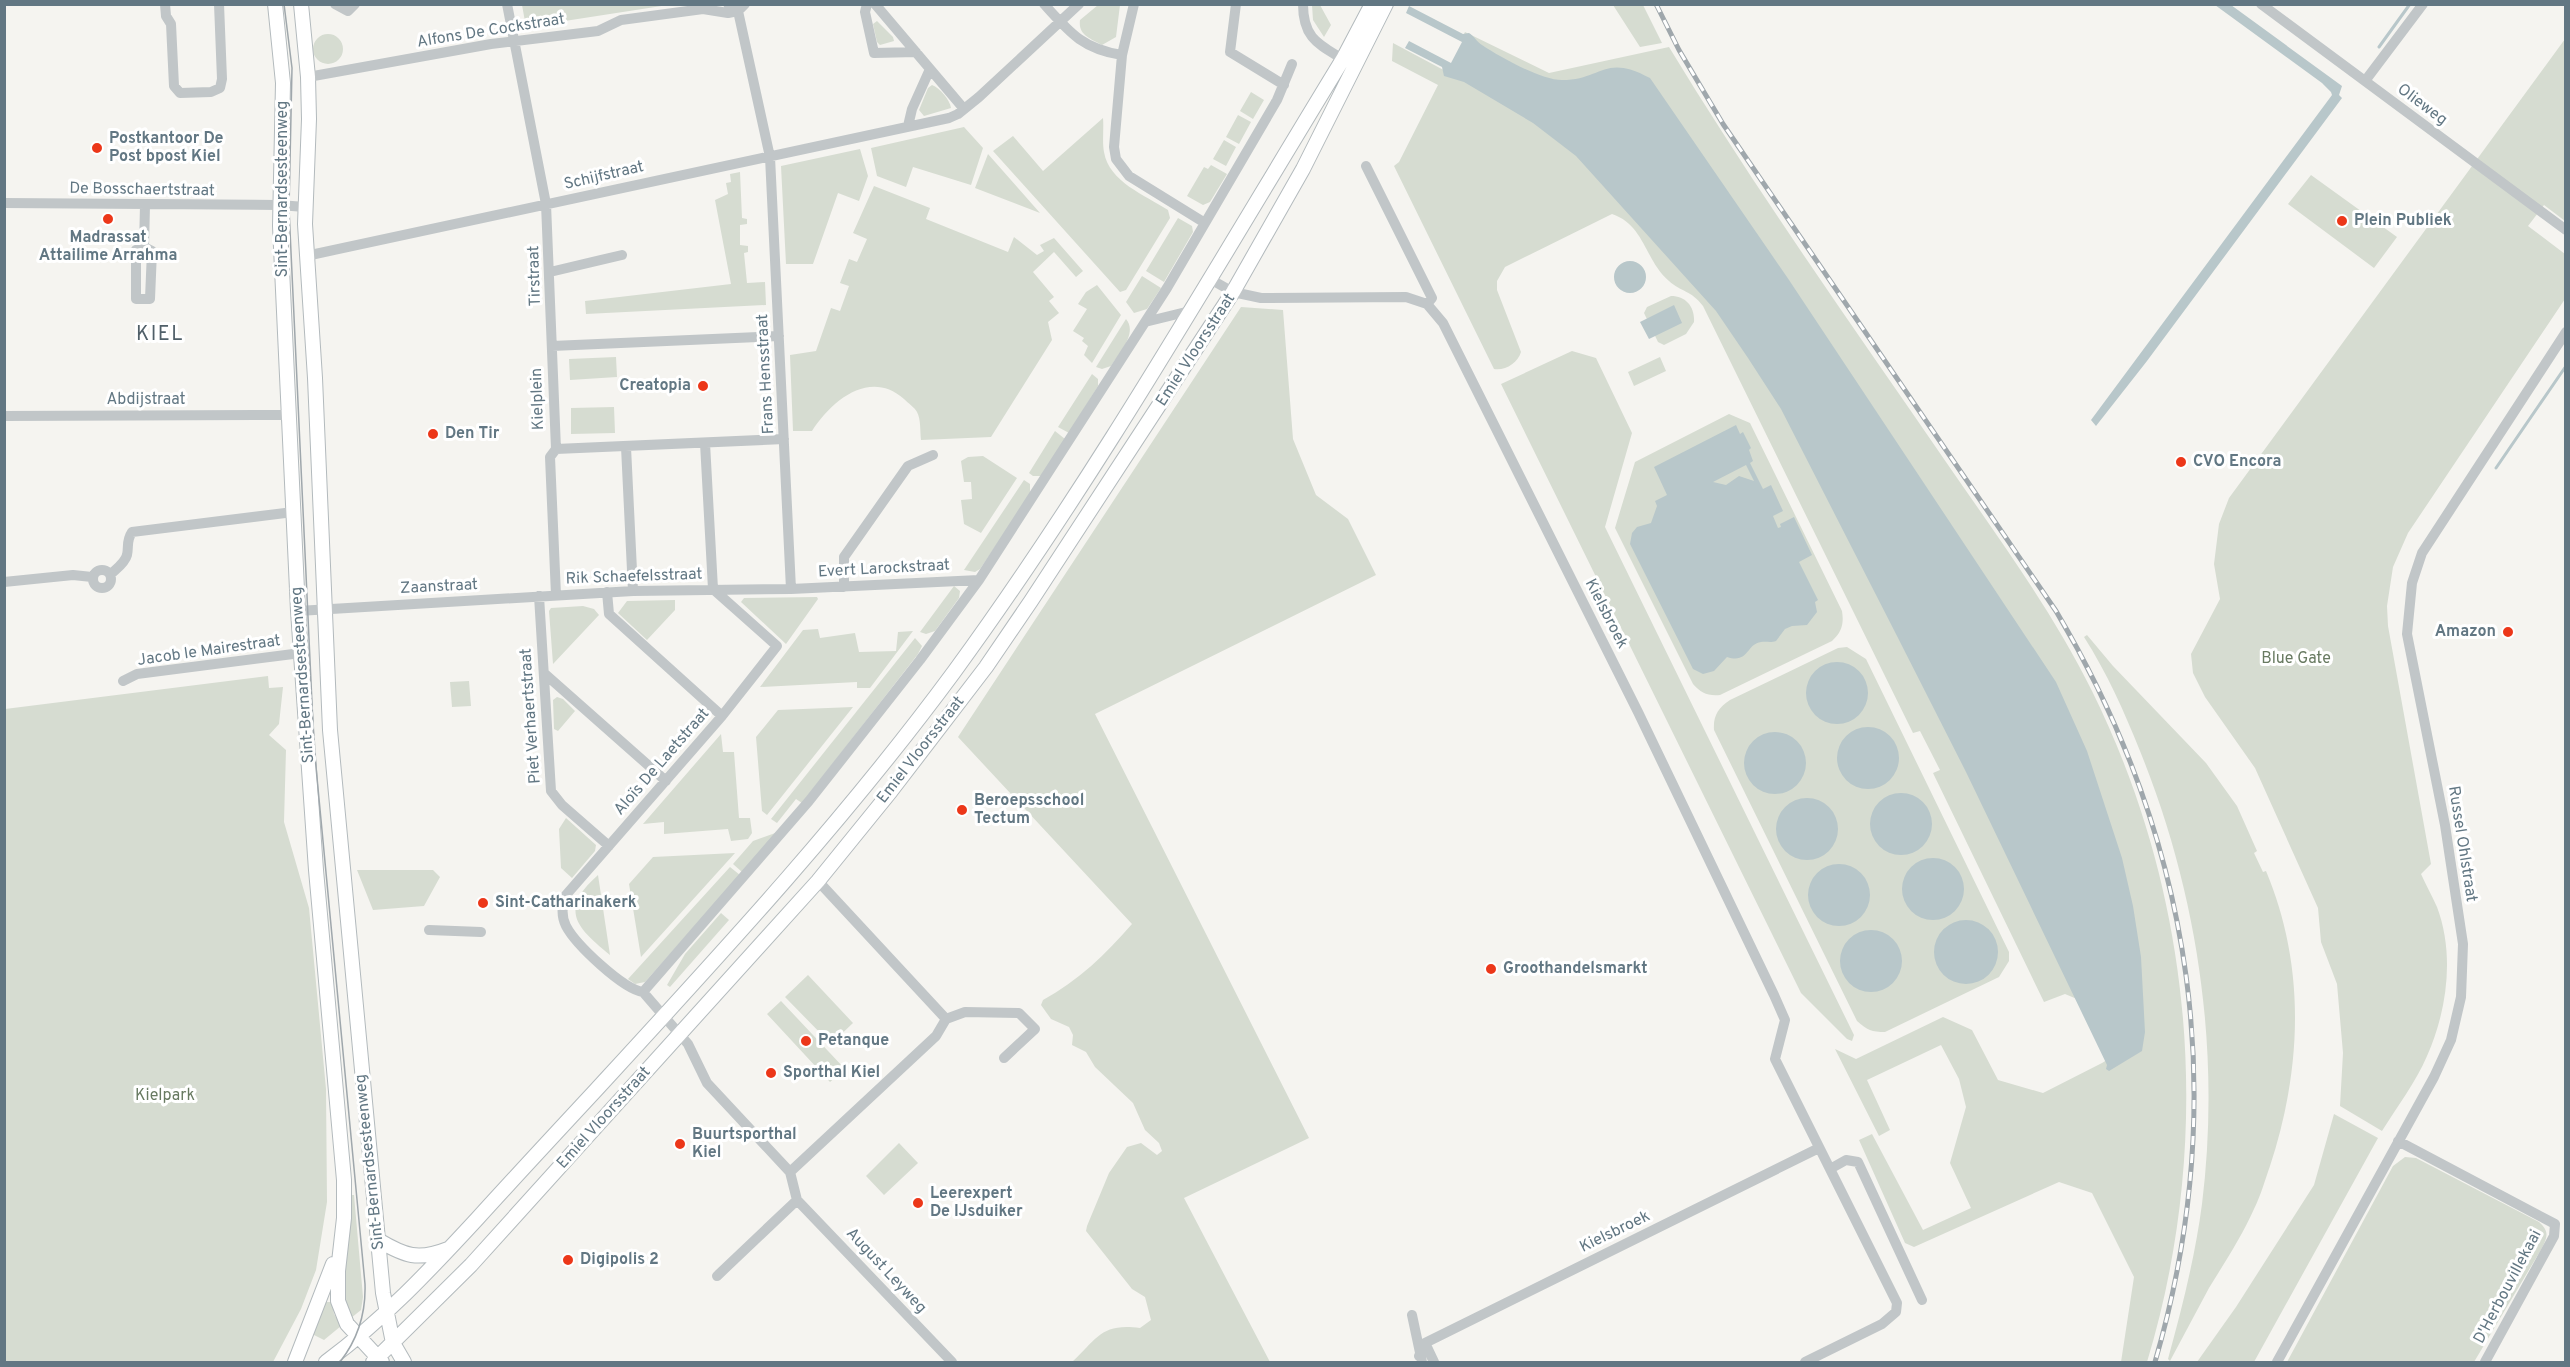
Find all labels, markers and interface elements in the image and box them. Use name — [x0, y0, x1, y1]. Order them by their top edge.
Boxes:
street label: Alfons De Cockstraat — [416, 9, 566, 53]
street label: Olieweg — [2393, 80, 2451, 130]
street label: Sint-Bernardsesteenweg — [273, 101, 293, 277]
place label: Postkantoor De Post bpost Kiel — [109, 129, 224, 167]
marker: Postkantoor De Post bpost Kiel — [90, 141, 104, 155]
street label: Schijfstraat — [562, 157, 646, 195]
street label: De Bosschaertstraat — [69, 179, 215, 201]
place label: Plein Publiek — [2354, 211, 2452, 231]
marker: Madrassat Attailime Arrahma — [101, 212, 115, 226]
marker: Plein Publiek — [2335, 214, 2349, 228]
place label: Madrassat Attailime Arrahma — [39, 228, 177, 266]
street label: Tirstraat — [524, 245, 546, 307]
street label: Emiel Vloorsstraat — [1152, 290, 1240, 410]
street label: Frans Hensstraat — [753, 313, 779, 435]
district label: KIEL — [136, 322, 184, 348]
street label: Kielplein — [527, 367, 549, 431]
place label: Creatopia — [619, 376, 691, 396]
marker: Creatopia — [696, 379, 710, 393]
street label: Abdijstraat — [106, 390, 186, 410]
place label: Den Tir — [445, 424, 500, 444]
marker: Den Tir — [426, 427, 440, 441]
place label: CVO Encora — [2193, 452, 2281, 472]
marker: CVO Encora — [2174, 455, 2188, 469]
street label: Evert Larockstraat — [818, 556, 950, 582]
street label: Rik Schaefelsstraat — [565, 565, 703, 589]
street label: Zaanstraat — [400, 575, 478, 599]
street label: Kielsbroek — [1580, 576, 1632, 652]
street label: Sint-Bernardsesteenweg — [287, 586, 319, 764]
place label: Amazon — [2435, 622, 2496, 642]
marker: Amazon — [2501, 625, 2515, 639]
street label: Jacob le Mairestraat — [136, 631, 282, 671]
street label: Piet Verhaertstraat — [516, 648, 546, 784]
park label: Blue Gate — [2261, 649, 2331, 669]
street label: Emiel Vloorsstraat — [873, 692, 969, 808]
street label: Aloïs De Laetstraat — [610, 704, 714, 820]
street label: Russel Ohlstraat — [2443, 785, 2481, 903]
place label: Beroepsschool Tectum — [974, 791, 1084, 829]
marker: Beroepsschool Tectum — [955, 803, 969, 817]
place label: Sint-Catharinakerk — [495, 893, 637, 913]
marker: Sint-Catharinakerk — [476, 896, 490, 910]
place label: Groothandelsmarkt — [1503, 959, 1648, 979]
marker: Groothandelsmarkt — [1484, 962, 1498, 976]
place label: Petanque — [818, 1031, 889, 1051]
marker: Petanque — [799, 1034, 813, 1048]
street label: Emiel Vloorsstraat — [553, 1063, 655, 1173]
place label: Sporthal Kiel — [783, 1063, 880, 1083]
marker: Sporthal Kiel — [764, 1066, 778, 1080]
street label: Sint-Bernardsesteenweg — [351, 1073, 389, 1251]
park label: Kielpark — [135, 1086, 195, 1106]
place label: Buurtsporthal Kiel — [692, 1125, 797, 1163]
marker: Buurtsporthal Kiel — [673, 1137, 687, 1151]
place label: Leerexpert De IJsduiker — [930, 1184, 1023, 1222]
marker: Leerexpert De IJsduiker — [911, 1196, 925, 1210]
street label: Kielsbroek — [1576, 1206, 1654, 1258]
street label: August Leyweg — [841, 1224, 931, 1318]
street label: D'Herbouvillekaai — [2470, 1227, 2546, 1347]
place label: Digipolis 2 — [580, 1250, 659, 1270]
marker: Digipolis 2 — [561, 1253, 575, 1267]

